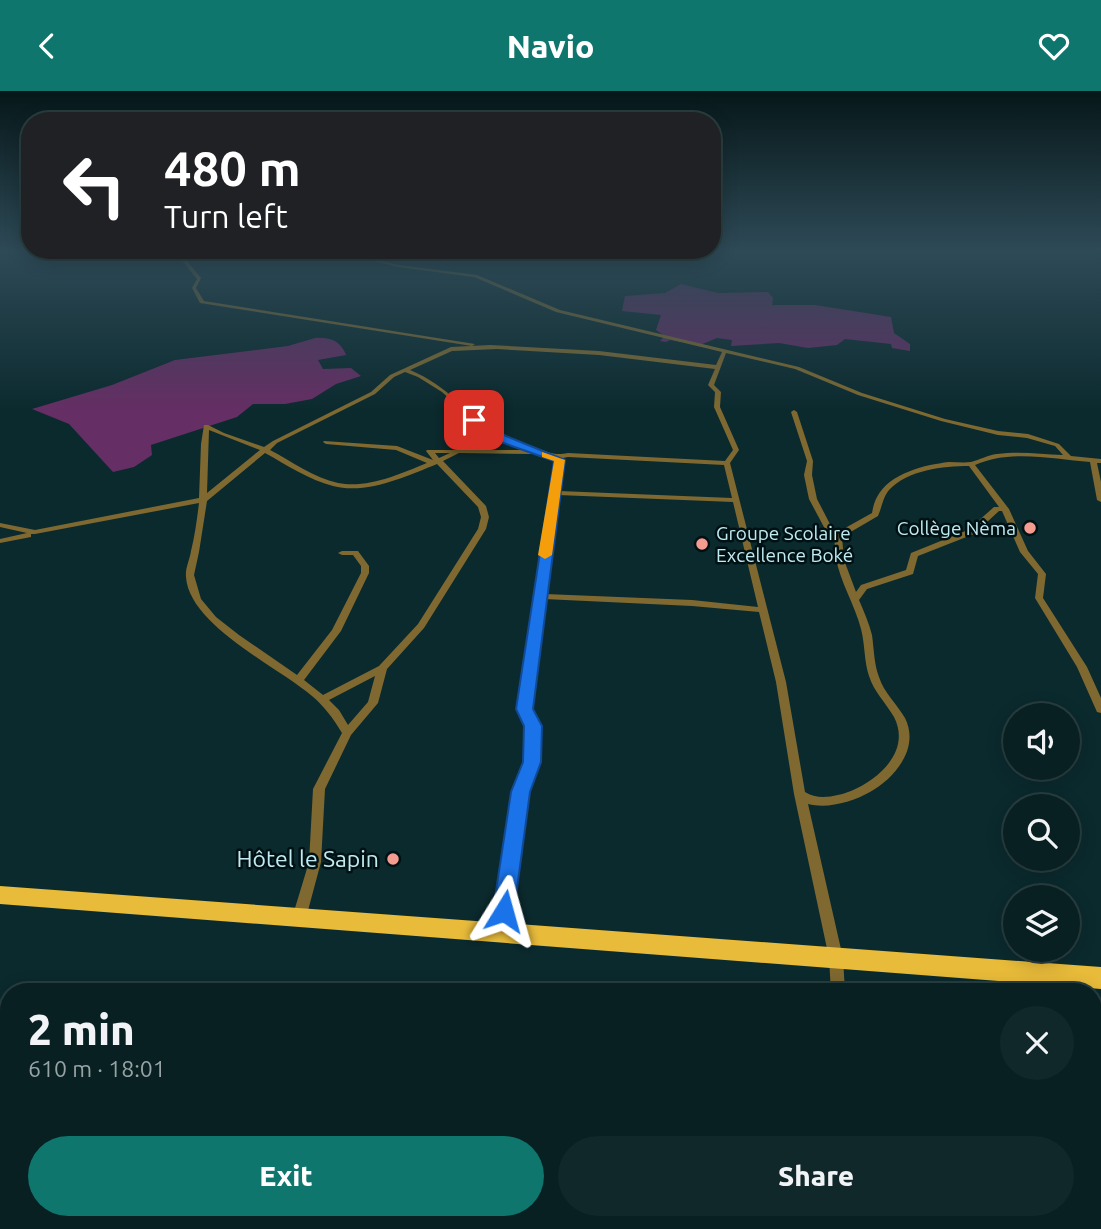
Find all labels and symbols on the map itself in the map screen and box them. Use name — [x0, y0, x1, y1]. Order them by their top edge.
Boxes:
pin — [444, 390, 504, 450]
place label: Collège Nèma — [897, 517, 1016, 539]
marker: Collège Nèma — [1022, 520, 1038, 536]
place label: Groupe Scolaire Excellence Boké — [716, 522, 853, 566]
marker: Groupe Scolaire Excellence Boké — [694, 536, 710, 552]
place label: Hôtel le Sapin — [236, 846, 379, 871]
marker: Hôtel le Sapin — [385, 851, 401, 867]
position arrow — [467, 874, 541, 948]

